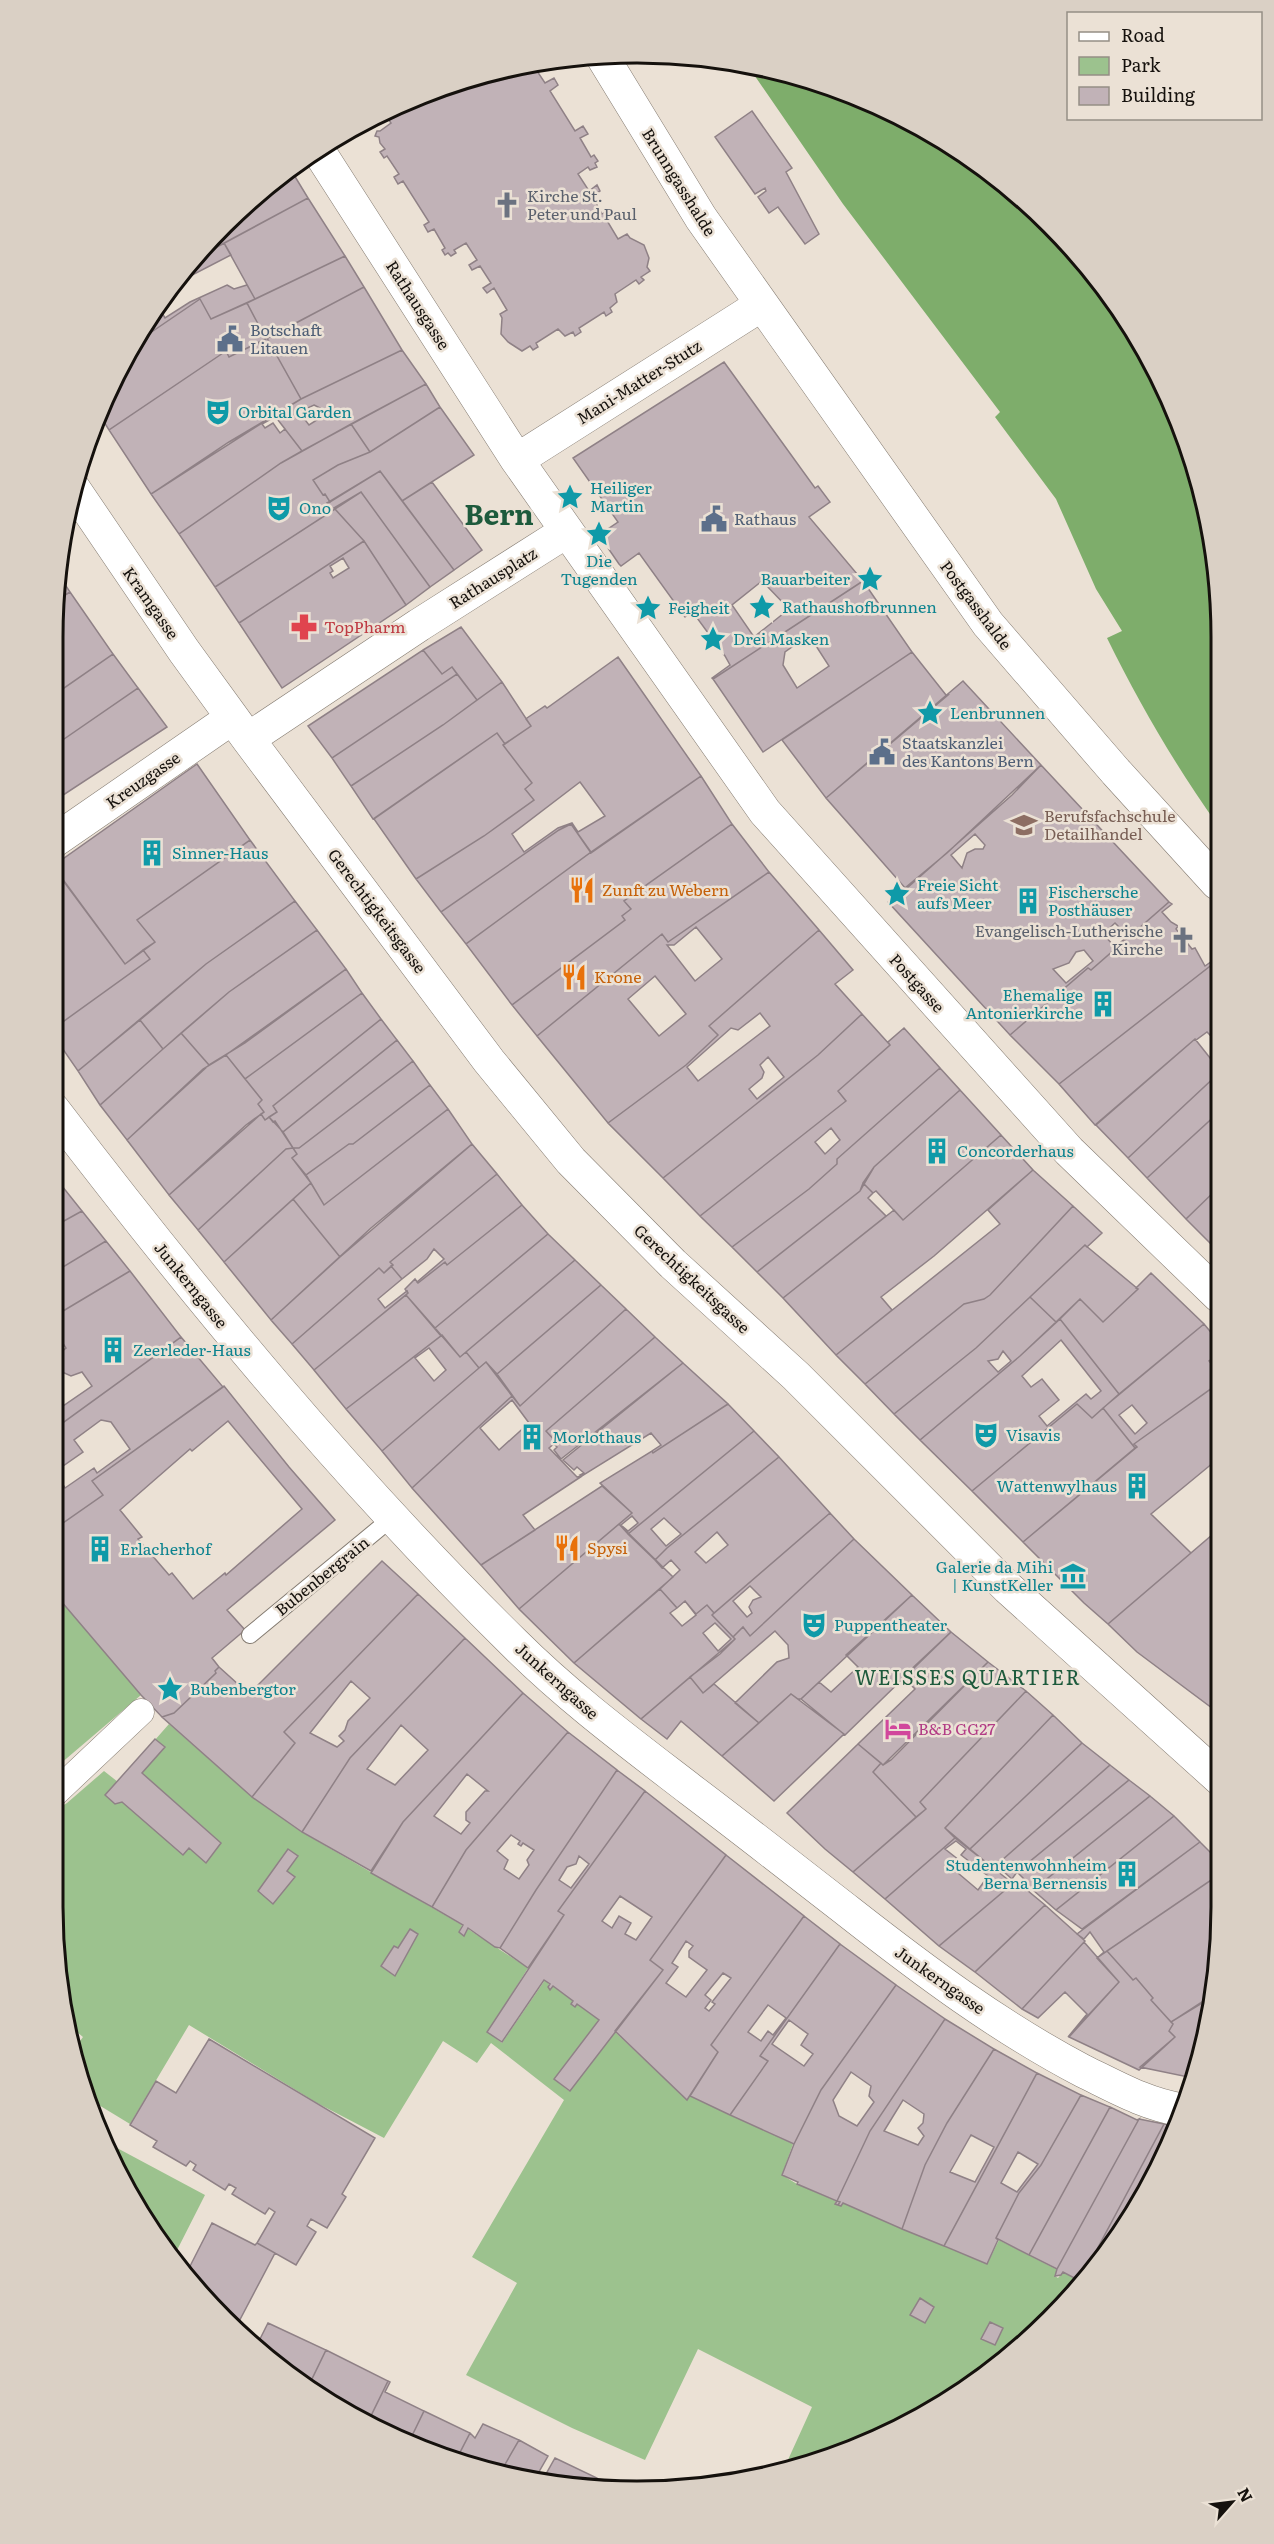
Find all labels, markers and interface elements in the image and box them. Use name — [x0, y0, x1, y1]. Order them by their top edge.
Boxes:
legend — [1067, 12, 1262, 120]
text: Road — [1121, 21, 1165, 48]
text: Park — [1121, 51, 1162, 78]
text: Building — [1121, 81, 1196, 108]
street label: Brunngasshalde — [637, 123, 723, 240]
place label: Kirche St. Peter und Paul — [527, 183, 637, 225]
church icon: Kirche St. Peter und Paul — [492, 190, 522, 220]
street label: Rathausgasse — [381, 255, 457, 354]
place label: Botschaft Litauen — [250, 317, 322, 359]
public building icon: Botschaft Litauen — [215, 324, 245, 354]
street label: Mani-Matter-Stutz — [571, 333, 706, 429]
theatre icon: Orbital Garden — [203, 397, 233, 427]
place label: Orbital Garden — [238, 399, 352, 423]
place label: Heiliger Martin — [590, 475, 652, 517]
place icon: Heiliger Martin — [555, 482, 585, 512]
district label: Bern — [464, 492, 534, 534]
theatre icon: Ono — [264, 493, 294, 523]
place label: Ono — [299, 495, 331, 519]
public building icon: Rathaus — [699, 504, 729, 534]
place label: Rathaus — [734, 506, 796, 530]
place icon: Die Tugenden — [584, 519, 614, 549]
street label: Rathausplatz — [444, 540, 541, 614]
place label: Die Tugenden — [560, 548, 638, 590]
street label: Postgasshalde — [935, 555, 1018, 654]
street label: Kramgasse — [118, 561, 186, 644]
place icon: Bauarbeiter — [855, 564, 885, 594]
place label: Bauarbeiter — [760, 566, 850, 590]
place icon: Rathaushofbrunnen — [747, 592, 777, 622]
place icon: Feigheit — [633, 593, 663, 623]
place label: Rathaushofbrunnen — [782, 594, 937, 618]
place label: Feigheit — [668, 595, 730, 619]
pharmacy icon: TopPharm — [289, 612, 319, 642]
place label: TopPharm — [324, 614, 406, 638]
place icon: Drei Masken — [698, 624, 728, 654]
place label: Drei Masken — [733, 626, 830, 650]
place icon: Lenbrunnen — [915, 698, 945, 728]
place label: Lenbrunnen — [950, 700, 1046, 724]
place label: Staatskanzlei des Kantons Bern — [902, 730, 1034, 772]
public building icon: Staatskanzlei des Kantons Bern — [867, 737, 897, 767]
street label: Kreuzgasse — [100, 745, 184, 814]
place label: Berufsfachschule Detailhandel — [1044, 803, 1176, 845]
school or university icon: Berufsfachschule Detailhandel — [1009, 810, 1039, 840]
building icon: Sinner-Haus — [137, 838, 167, 868]
place label: Sinner-Haus — [172, 840, 268, 864]
street label: Gerechtigkeitsgasse — [323, 843, 433, 978]
place label: Freie Sicht aufs Meer — [917, 872, 999, 914]
restaurant icon: Zunft zu Webern — [567, 875, 597, 905]
place label: Zunft zu Webern — [602, 877, 729, 901]
place icon: Freie Sicht aufs Meer — [882, 879, 912, 909]
place label: Fischersche Posthäuser — [1048, 879, 1138, 921]
building icon: Fischersche Posthäuser — [1013, 886, 1043, 916]
place label: Evangelisch-Lutherische Kirche — [975, 918, 1163, 960]
church icon: Evangelisch-Lutherische Kirche — [1168, 925, 1198, 955]
street label: Postgasse — [885, 947, 951, 1017]
restaurant icon: Krone — [559, 962, 589, 992]
place label: Krone — [594, 964, 642, 988]
place label: Ehemalige Antonierkirche — [965, 982, 1083, 1024]
building icon: Ehemalige Antonierkirche — [1088, 989, 1118, 1019]
building icon: Concorderhaus — [922, 1136, 952, 1166]
place label: Concorderhaus — [957, 1138, 1074, 1162]
street label: Gerechtigkeitsgasse — [629, 1218, 756, 1338]
street label: Junkerngasse — [149, 1236, 234, 1333]
building icon: Zeerleder-Haus — [98, 1335, 128, 1365]
place label: Zeerleder-Haus — [133, 1337, 251, 1361]
theatre icon: Visavis — [971, 1420, 1001, 1450]
building icon: Morlothaus — [517, 1422, 547, 1452]
place label: Visavis — [1006, 1422, 1060, 1446]
place label: Morlothaus — [552, 1424, 641, 1448]
building icon: Wattenwylhaus — [1122, 1471, 1152, 1501]
place label: Wattenwylhaus — [997, 1473, 1117, 1497]
street label: Bubenbergrain — [269, 1530, 374, 1621]
restaurant icon: Spysi — [552, 1533, 582, 1563]
building icon: Erlacherhof — [85, 1534, 115, 1564]
place label: Spysi — [587, 1535, 628, 1559]
place label: Erlacherhof — [120, 1536, 213, 1560]
place label: Galerie da Mihi | KunstKeller — [936, 1554, 1053, 1596]
museum icon: Galerie da Mihi | KunstKeller — [1058, 1561, 1088, 1591]
theatre icon: Puppentheater — [799, 1610, 829, 1640]
place label: Puppentheater — [834, 1612, 948, 1636]
street label: Junkerngasse — [511, 1636, 605, 1724]
district label: WEISSES QUARTIER — [854, 1661, 1082, 1691]
place icon: Bubenbergtor — [155, 1674, 185, 1704]
place label: Bubenbergtor — [190, 1676, 296, 1700]
hotel icon: B&B GG27 — [883, 1714, 913, 1744]
place label: B&B GG27 — [918, 1716, 995, 1740]
place label: Studentenwohnheim Berna Bernensis — [945, 1852, 1107, 1894]
building icon: Studentenwohnheim Berna Bernensis — [1112, 1859, 1142, 1889]
street label: Junkerngasse — [891, 1939, 990, 2019]
north arrow — [1202, 2472, 1262, 2532]
text: N — [1232, 2483, 1260, 2506]

